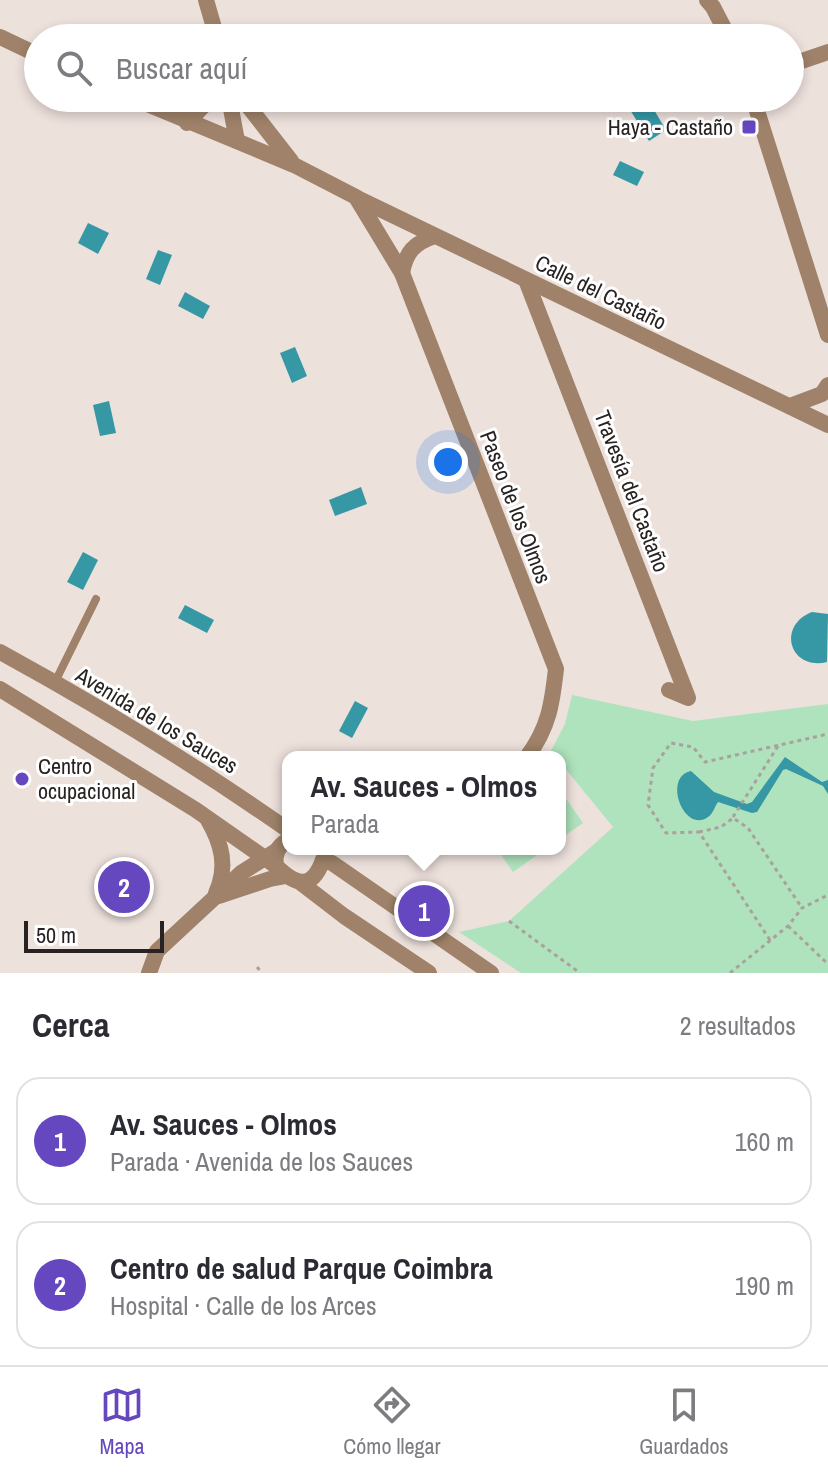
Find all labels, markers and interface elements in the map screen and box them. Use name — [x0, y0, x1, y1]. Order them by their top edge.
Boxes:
search box — [24, 24, 804, 112]
icon: search — [52, 46, 96, 90]
text: Buscar aquí — [116, 48, 247, 88]
place label: Haya - Castaño — [608, 112, 733, 142]
marker: Haya - Castaño — [740, 118, 758, 136]
street label: Calle del Castaño — [530, 247, 672, 337]
street label: Travesía del Castaño — [587, 406, 677, 576]
street label: Paseo de los Olmos — [473, 426, 559, 588]
your location — [428, 442, 468, 482]
street label: Avenida de los Sauces — [69, 659, 244, 780]
place label: Centro ocupacional — [38, 751, 135, 806]
popup — [282, 751, 566, 855]
text: Av. Sauces - Olmos — [310, 766, 538, 806]
marker: Centro ocupacional — [13, 770, 31, 788]
text: Parada — [310, 806, 379, 841]
pin: 2 — [98, 857, 150, 917]
pin: 1 — [398, 881, 450, 941]
scale bar — [24, 917, 164, 953]
text: 50 m — [36, 920, 76, 950]
text: Cerca — [32, 1002, 110, 1048]
text: 2 resultados — [680, 1008, 796, 1043]
text: Av. Sauces - Olmos — [110, 1104, 337, 1144]
text: 1 — [54, 1124, 66, 1159]
text: 160 m — [735, 1124, 794, 1159]
text: Parada · Avenida de los Sauces — [110, 1144, 413, 1179]
text: Centro de salud Parque Coimbra — [110, 1248, 493, 1288]
text: 2 — [54, 1268, 66, 1303]
text: 190 m — [735, 1268, 794, 1303]
text: Hospital · Calle de los Arces — [110, 1288, 377, 1323]
tab: Mapa — [99, 1383, 145, 1461]
tab: Cómo llegar — [343, 1383, 441, 1461]
tab: Guardados — [639, 1383, 729, 1461]

